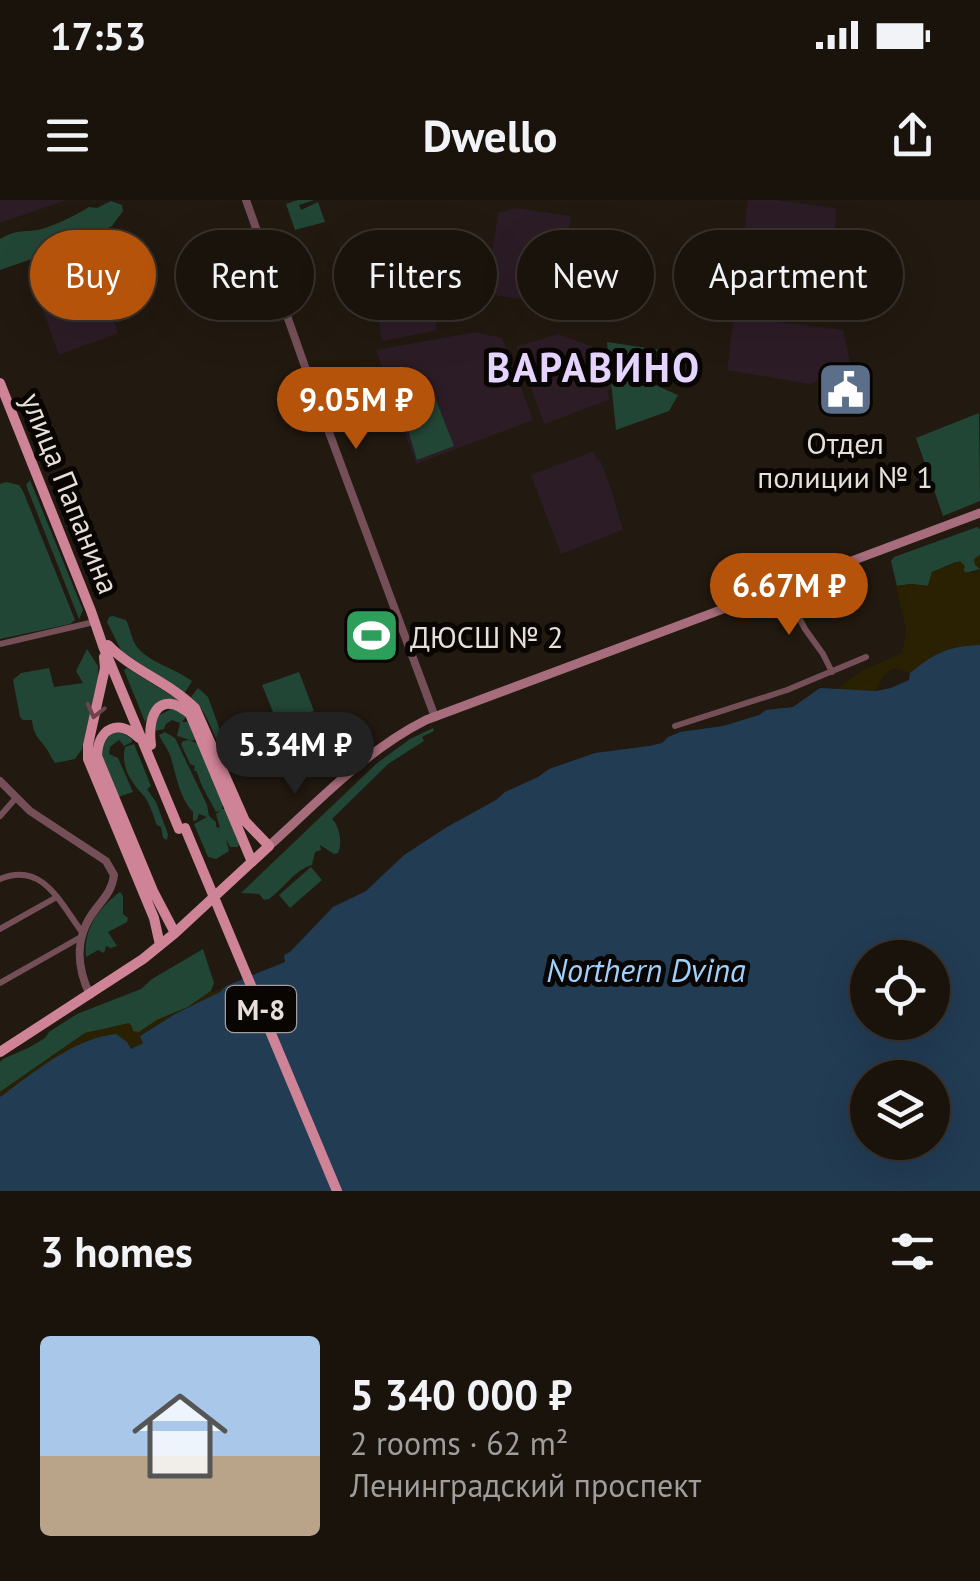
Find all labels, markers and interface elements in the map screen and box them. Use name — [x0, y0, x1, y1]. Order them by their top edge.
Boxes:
text: 17:53 — [50, 11, 146, 60]
text: Dwello — [423, 106, 557, 164]
icon: menu — [40, 108, 95, 163]
icon: share — [885, 108, 940, 163]
chip: Buy — [30, 230, 156, 320]
chip: Rent — [176, 230, 314, 320]
chip: Filters — [334, 230, 497, 320]
chip: New — [517, 230, 654, 320]
chip: Apartment — [674, 230, 903, 320]
district label: ВАРАВИНО — [487, 341, 701, 393]
public building icon: Отдел полиции № 1 — [815, 360, 875, 420]
pin: 9.05M ₽ — [264, 367, 448, 452]
text: 9.05M ₽ — [299, 378, 413, 420]
street label: улица Папанина — [13, 387, 129, 599]
place label: Отдел полиции № 1 — [757, 423, 933, 496]
pin: 6.67M ₽ — [697, 553, 881, 638]
text: 6.67M ₽ — [732, 564, 846, 606]
sports icon: ДЮСШ № 2 — [341, 606, 401, 666]
place label: ДЮСШ № 2 — [410, 617, 563, 656]
one-way arrow — [86, 702, 107, 719]
pin: 5.34M ₽ — [203, 712, 387, 797]
text: 5.34M ₽ — [238, 723, 352, 765]
map controls — [850, 940, 950, 1160]
button: locate — [850, 940, 950, 1040]
water label: Northern Dvina — [546, 949, 746, 991]
road number: М-8 — [226, 986, 296, 1032]
button: layers — [850, 1060, 950, 1160]
text: 3 homes — [40, 1224, 193, 1279]
icon: filters — [885, 1224, 940, 1279]
text: 5 340 000 ₽ — [350, 1367, 572, 1422]
icon: home — [120, 1376, 240, 1496]
text: 2 rooms · 62 m² — [350, 1422, 568, 1464]
text: Ленинградский проспект — [350, 1464, 701, 1506]

